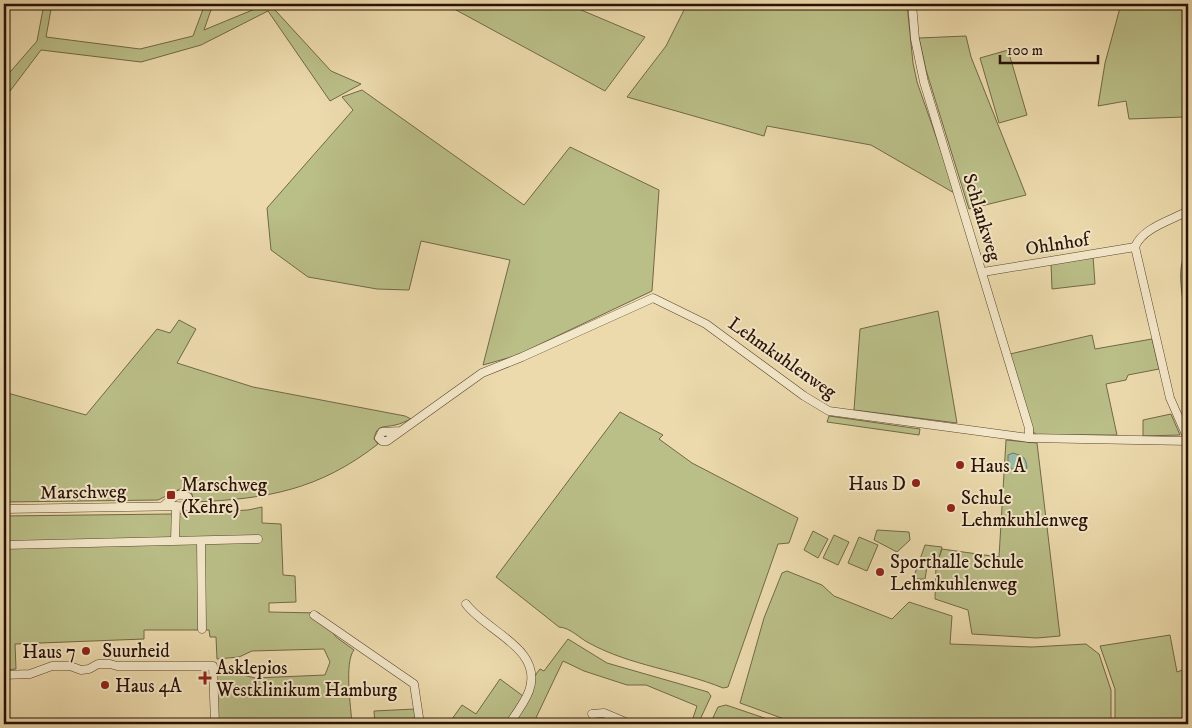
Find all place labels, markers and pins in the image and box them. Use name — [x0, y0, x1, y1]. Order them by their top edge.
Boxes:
place label: Haus A — [970, 455, 1027, 478]
marker: Haus A — [954, 459, 966, 471]
place label: Haus D — [848, 473, 906, 496]
place label: Marschweg (Kehre) — [181, 474, 268, 519]
marker: Haus D — [910, 477, 922, 489]
place label: Schule Lehmkuhlenweg — [961, 487, 1089, 532]
marker: Marschweg (Kehre) — [165, 489, 177, 501]
marker: Schule Lehmkuhlenweg — [945, 502, 957, 514]
place label: Sporthalle Schule Lehmkuhlenweg — [890, 551, 1024, 596]
marker: Sporthalle Schule Lehmkuhlenweg — [874, 566, 886, 578]
place label: Haus 7 — [22, 641, 76, 664]
marker: Haus 7 — [80, 645, 92, 657]
place label: Asklepios Westklinikum Hamburg — [215, 657, 398, 702]
marker: Asklepios Westklinikum Hamburg — [198, 671, 212, 685]
place label: Haus 4A — [115, 675, 183, 698]
marker: Haus 4A — [99, 679, 111, 691]

